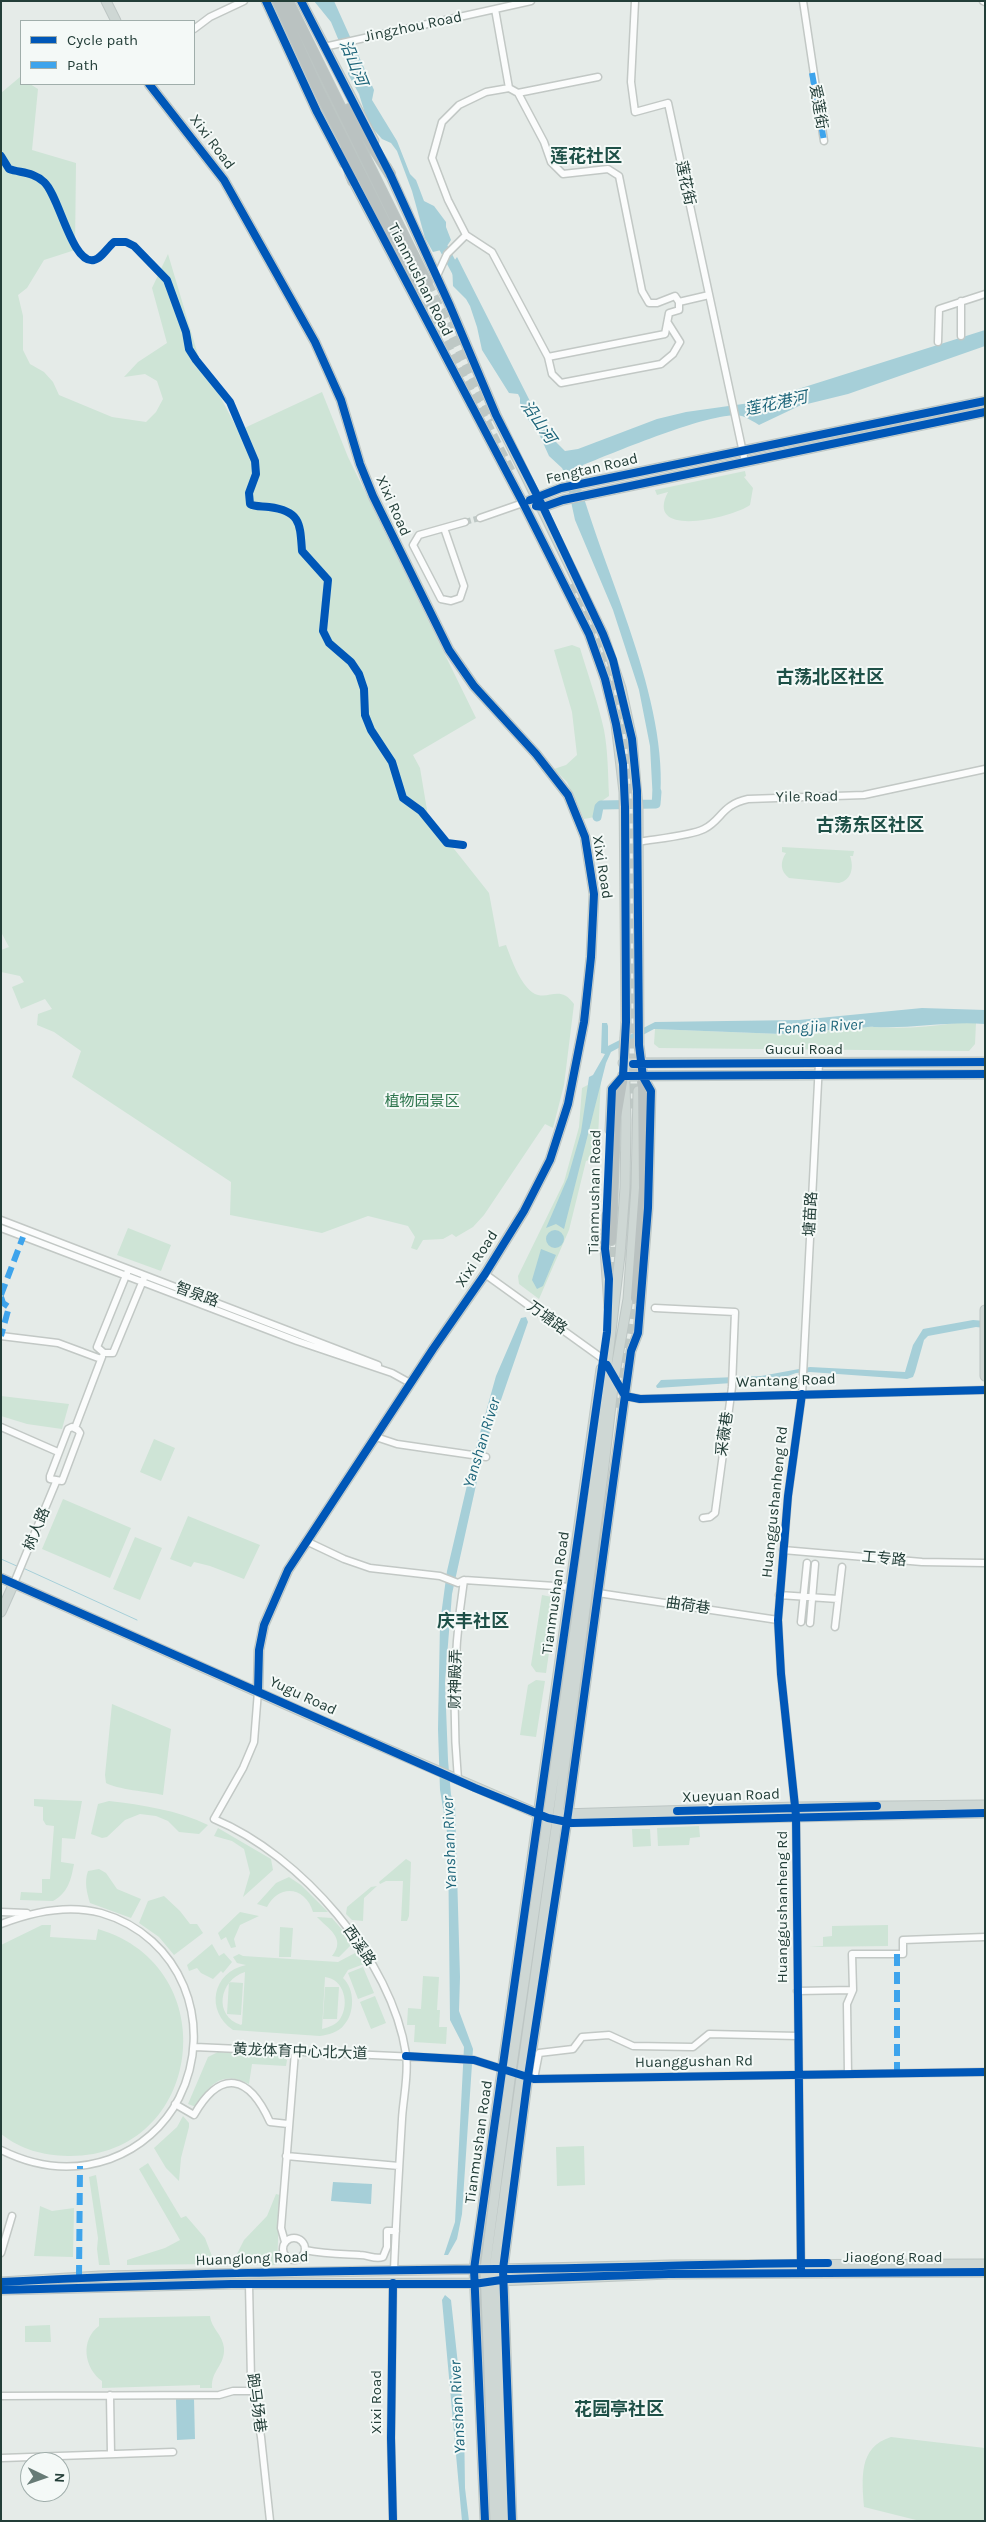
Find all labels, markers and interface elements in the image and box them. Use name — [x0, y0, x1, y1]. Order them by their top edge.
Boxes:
street label: Jingzhou Road — [362, 8, 464, 46]
legend — [20, 20, 195, 85]
text: Cycle path — [67, 31, 138, 49]
water label: 沿山河 — [335, 37, 371, 89]
text: Path — [67, 56, 98, 74]
street label: 爱莲街 — [805, 83, 831, 131]
street label: Xixi Road — [185, 111, 239, 173]
district label: 莲花社区 — [550, 146, 622, 168]
street label: 莲花街 — [672, 159, 698, 207]
street label: Tianmushan Road — [384, 220, 456, 340]
water label: 莲花港河 — [743, 388, 809, 420]
water label: 沿山河 — [516, 397, 560, 447]
street label: Fengtan Road — [544, 450, 640, 488]
street label: Xixi Road — [372, 473, 414, 539]
district label: 古荡北区社区 — [776, 667, 884, 689]
street label: Yile Road — [776, 787, 838, 807]
district label: 古荡东区社区 — [816, 815, 924, 837]
street label: Xixi Road — [588, 834, 616, 900]
water label: Fengjia River — [777, 1015, 863, 1039]
street label: Gucui Road — [765, 1041, 843, 1059]
park label: 植物园景区 — [385, 1093, 459, 1111]
street label: Tianmushan Road — [585, 1129, 605, 1255]
street label: 塘苗路 — [801, 1191, 821, 1237]
street label: Xixi Road — [452, 1227, 502, 1291]
street label: 智泉路 — [173, 1279, 221, 1311]
street label: 万塘路 — [524, 1297, 570, 1339]
street label: Wantang Road — [736, 1370, 836, 1392]
water label: Yanshan River — [459, 1395, 505, 1491]
street label: 采薇巷 — [713, 1410, 737, 1458]
street label: Huanggushanheng Rd — [758, 1425, 792, 1579]
street label: 树人路 — [20, 1505, 54, 1553]
street label: Tianmushan Road — [538, 1530, 574, 1656]
street label: 工专路 — [861, 1548, 907, 1570]
street label: 曲荷巷 — [664, 1594, 712, 1618]
district label: 庆丰社区 — [437, 1611, 509, 1633]
street label: 财神殿弄 — [446, 1649, 466, 1709]
street label: Yugu Road — [267, 1673, 339, 1719]
street label: Xueyuan Road — [682, 1785, 780, 1807]
water label: Yanshan River — [439, 1796, 461, 1890]
street label: Huanggushanheng Rd — [774, 1831, 792, 1983]
street label: 西溪路 — [339, 1922, 379, 1970]
street label: 黄龙体育中心北大道 — [232, 2041, 368, 2063]
street label: Huanggushan Rd — [635, 2052, 753, 2072]
street label: Tianmushan Road — [461, 2079, 497, 2205]
street label: Huanglong Road — [195, 2248, 309, 2270]
street label: Jiaogong Road — [843, 2249, 943, 2267]
water label: Yanshan River — [446, 2360, 470, 2454]
street label: Xixi Road — [368, 2370, 386, 2434]
street label: 跑马场巷 — [243, 2372, 269, 2434]
district label: 花园亭社区 — [574, 2399, 664, 2421]
north arrow — [20, 2452, 70, 2502]
text: N — [51, 2472, 68, 2483]

